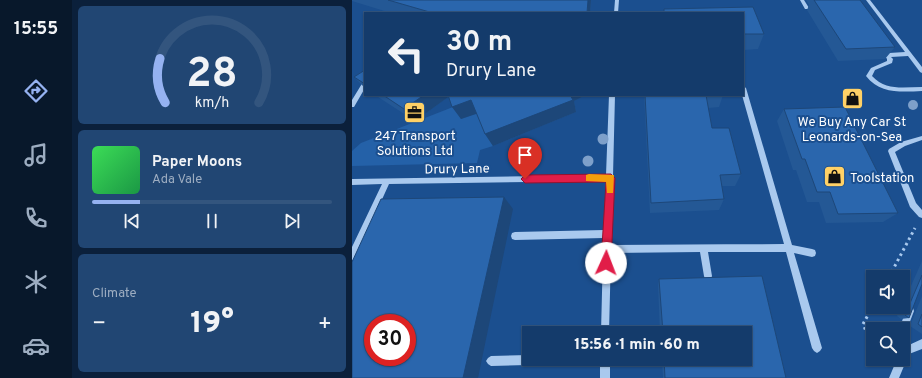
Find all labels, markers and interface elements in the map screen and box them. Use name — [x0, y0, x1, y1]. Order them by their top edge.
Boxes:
text: 15:55 — [14, 18, 58, 41]
text: 30 m — [446, 25, 512, 61]
icon: left — [380, 28, 432, 80]
text: 28 — [186, 49, 238, 102]
text: Drury Lane — [446, 60, 536, 83]
icon: directions — [22, 77, 50, 105]
shop icon: We Buy Any Car St Leonards-on-Sea — [839, 86, 865, 112]
text: km/h — [195, 94, 229, 112]
office icon: 247 Transport Solutions Ltd — [402, 100, 428, 126]
place label: We Buy Any Car St Leonards-on-Sea — [798, 115, 906, 146]
place label: 247 Transport Solutions Ltd — [374, 129, 456, 160]
pin — [508, 138, 542, 179]
icon: music — [22, 141, 50, 169]
icon: arrive — [514, 144, 536, 166]
text: Paper Moons — [152, 153, 242, 172]
street label: Drury Lane — [424, 161, 490, 179]
shop icon: Toolstation — [822, 164, 848, 190]
place label: Toolstation — [850, 171, 914, 187]
text: Ada Vale — [152, 172, 202, 188]
icon: phone — [22, 204, 50, 232]
icon: previous — [121, 210, 143, 232]
icon: pause — [201, 210, 223, 232]
icon: next — [281, 210, 303, 232]
position arrow — [585, 242, 627, 284]
icon: climate — [22, 268, 50, 296]
map controls — [866, 270, 910, 366]
button: sound — [866, 270, 910, 314]
text: Climate — [92, 286, 137, 302]
text: 19° — [190, 306, 234, 343]
text: − — [92, 311, 106, 338]
text: + — [318, 311, 332, 338]
speed limit sign: 30 — [364, 314, 416, 366]
button: search — [866, 322, 910, 366]
icon: car — [22, 332, 50, 360]
text: 15:56 · 1 min · 60 m — [574, 336, 700, 355]

